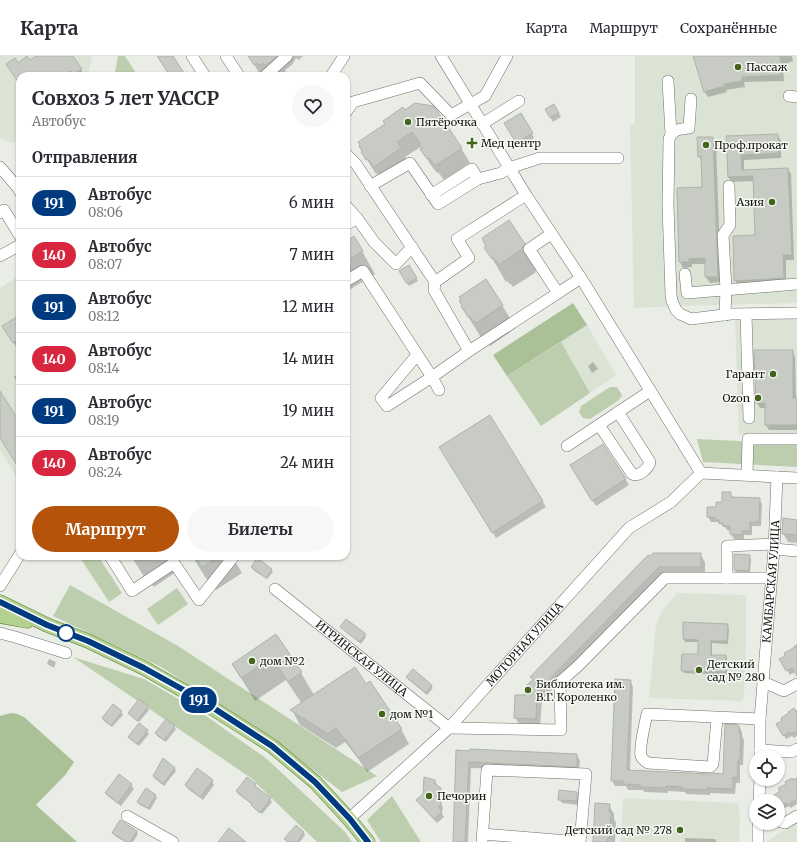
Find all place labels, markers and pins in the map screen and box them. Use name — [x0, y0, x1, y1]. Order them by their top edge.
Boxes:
place label: Пассаж — [746, 60, 787, 74]
marker: Пассаж — [733, 62, 743, 72]
place label: Пятёрочка — [416, 115, 477, 129]
marker: Пятёрочка — [403, 117, 413, 127]
place label: Мед центр — [481, 136, 541, 150]
marker: Мед центр — [466, 137, 478, 149]
place label: Проф.прокат — [714, 138, 788, 152]
marker: Проф.прокат — [701, 140, 711, 150]
place label: Азия — [736, 195, 764, 209]
marker: Азия — [767, 197, 777, 207]
place label: Гарант — [726, 367, 765, 381]
marker: Гарант — [768, 369, 778, 379]
place label: Ozon — [722, 391, 751, 405]
marker: Ozon — [753, 393, 763, 403]
unlabelled marker — [57, 624, 75, 642]
place label: дом №2 — [259, 654, 305, 668]
marker: дом №2 — [247, 656, 257, 666]
place label: Детский сад № 280 — [707, 657, 765, 684]
marker: Детский сад № 280 — [694, 665, 704, 675]
place label: Библиотека им. В.Г. Короленко — [536, 677, 625, 704]
marker: Библиотека им. В.Г. Короленко — [523, 685, 533, 695]
place label: дом №1 — [389, 707, 433, 721]
marker: дом №1 — [377, 709, 387, 719]
place label: Печорин — [437, 789, 487, 803]
marker: Печорин — [424, 791, 434, 801]
place label: Детский сад № 278 — [565, 823, 672, 837]
marker: Детский сад № 278 — [675, 825, 685, 835]

